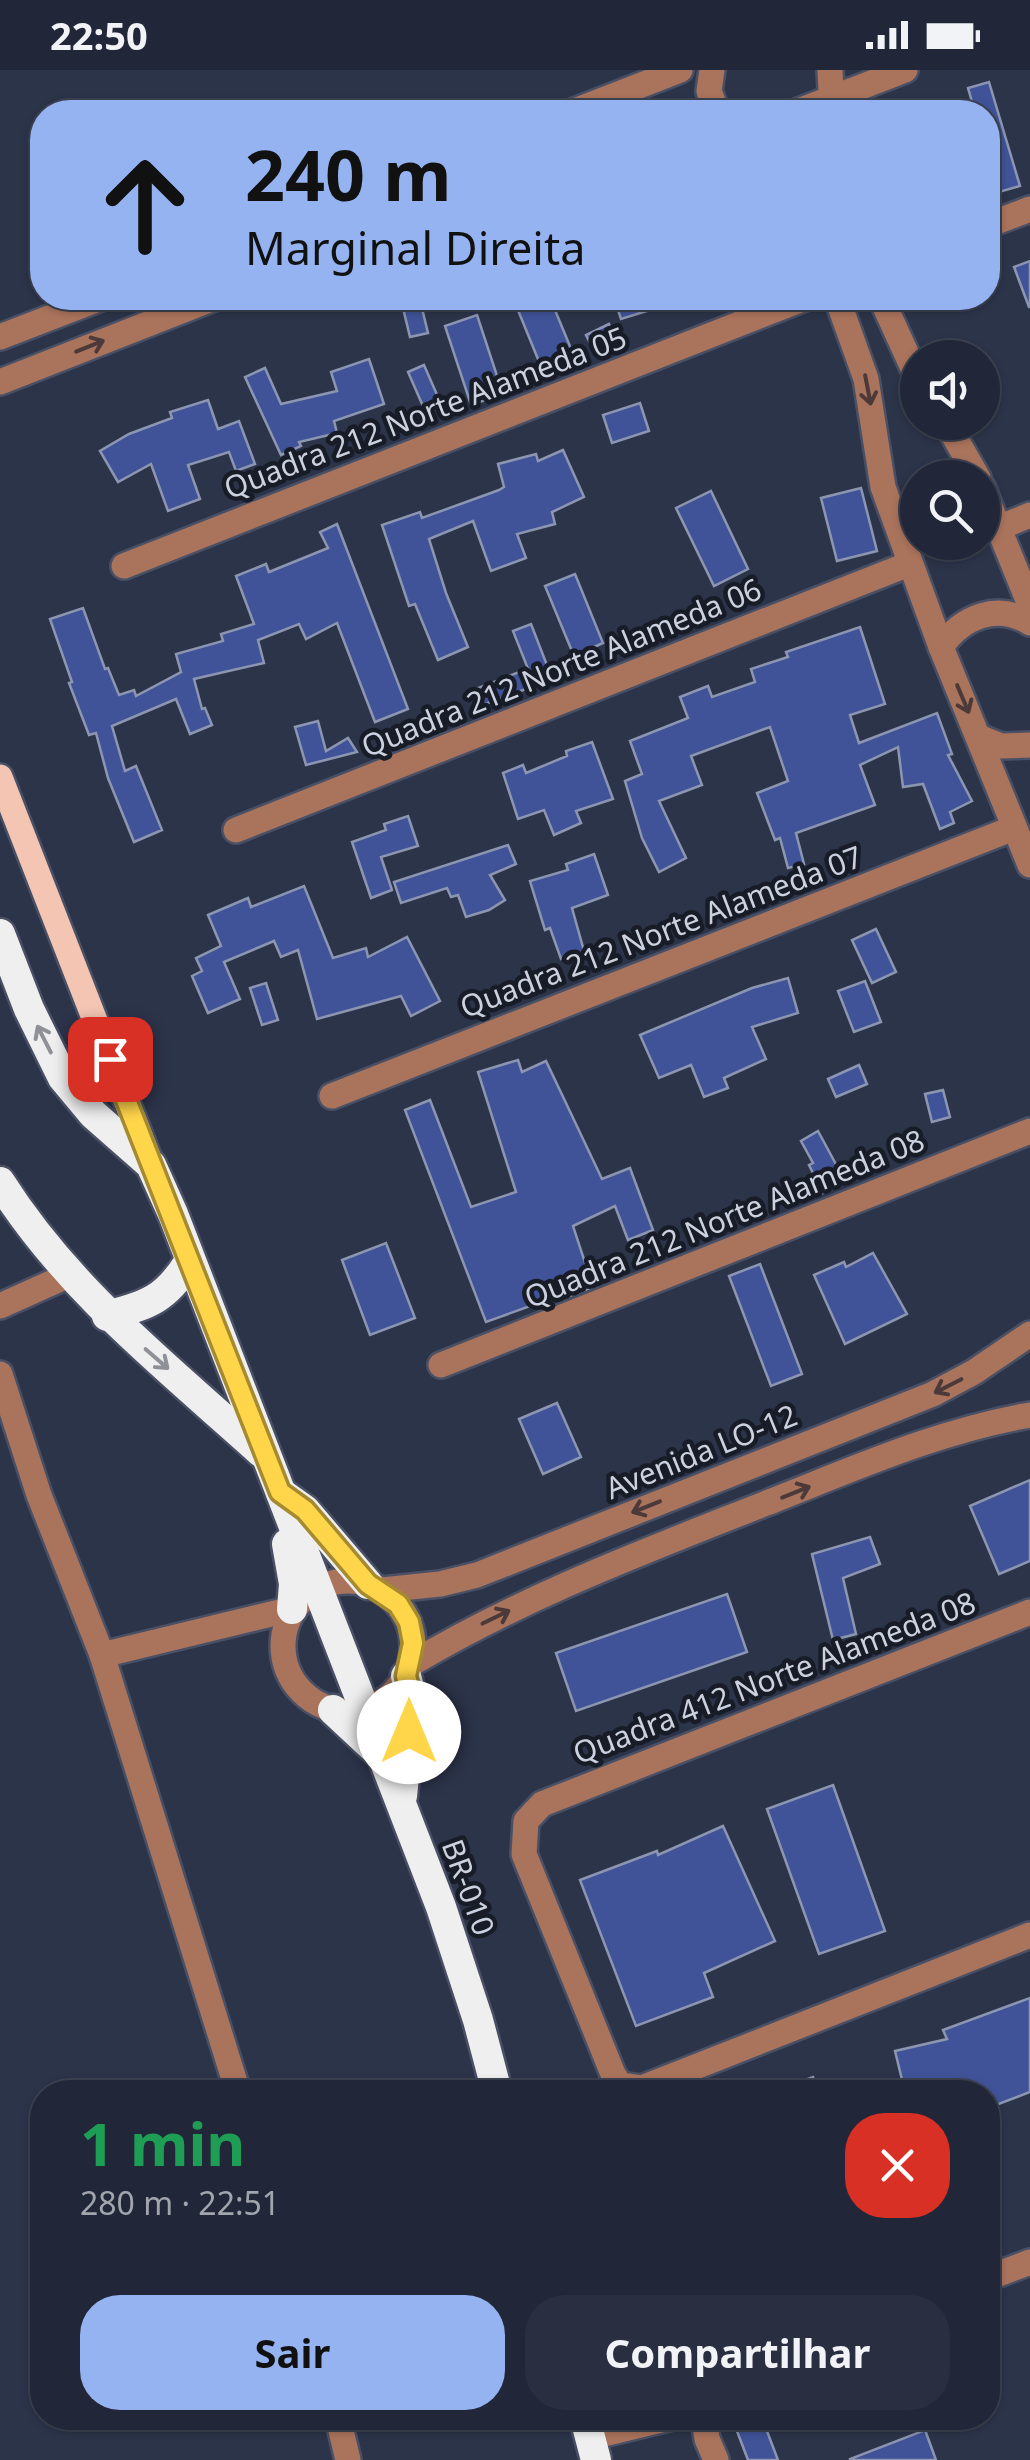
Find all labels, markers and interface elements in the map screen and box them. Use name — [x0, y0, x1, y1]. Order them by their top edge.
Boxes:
text: 22:50 — [50, 9, 148, 61]
text: 240 m — [245, 126, 452, 222]
icon: ahead — [80, 140, 210, 270]
text: Marginal Direita — [245, 217, 585, 278]
street label: Quadra 212 Norte Alameda 05 — [218, 316, 632, 508]
one-way arrow — [75, 336, 105, 354]
map controls — [900, 340, 1000, 560]
button: sound — [900, 340, 1000, 440]
one-way arrow — [859, 373, 878, 405]
button: search — [900, 460, 1000, 560]
street label: Quadra 212 Norte Alameda 06 — [355, 568, 767, 766]
one-way arrow — [955, 683, 973, 714]
street label: Quadra 212 Norte Alameda 07 — [454, 835, 868, 1027]
pin — [68, 1017, 153, 1102]
one-way arrow — [34, 1025, 53, 1055]
icon: arrive — [83, 1032, 138, 1087]
street label: Quadra 212 Norte Alameda 08 — [518, 1119, 930, 1317]
one-way arrow — [144, 1348, 169, 1371]
one-way arrow — [933, 1377, 963, 1396]
street label: Avenida LO-12 — [599, 1394, 803, 1508]
one-way arrow — [781, 1481, 811, 1499]
one-way arrow — [632, 1500, 662, 1518]
street label: Quadra 412 Norte Alameda 08 — [567, 1581, 981, 1773]
one-way arrow — [481, 1606, 511, 1625]
position arrow — [357, 1680, 461, 1784]
street label: BR-010 — [433, 1833, 505, 1941]
text: 1 min — [80, 2102, 245, 2184]
button: close — [845, 2113, 950, 2218]
text: 280 m · 22:51 — [80, 2181, 280, 2224]
button: Sair — [80, 2295, 505, 2410]
button: Compartilhar — [525, 2295, 950, 2410]

